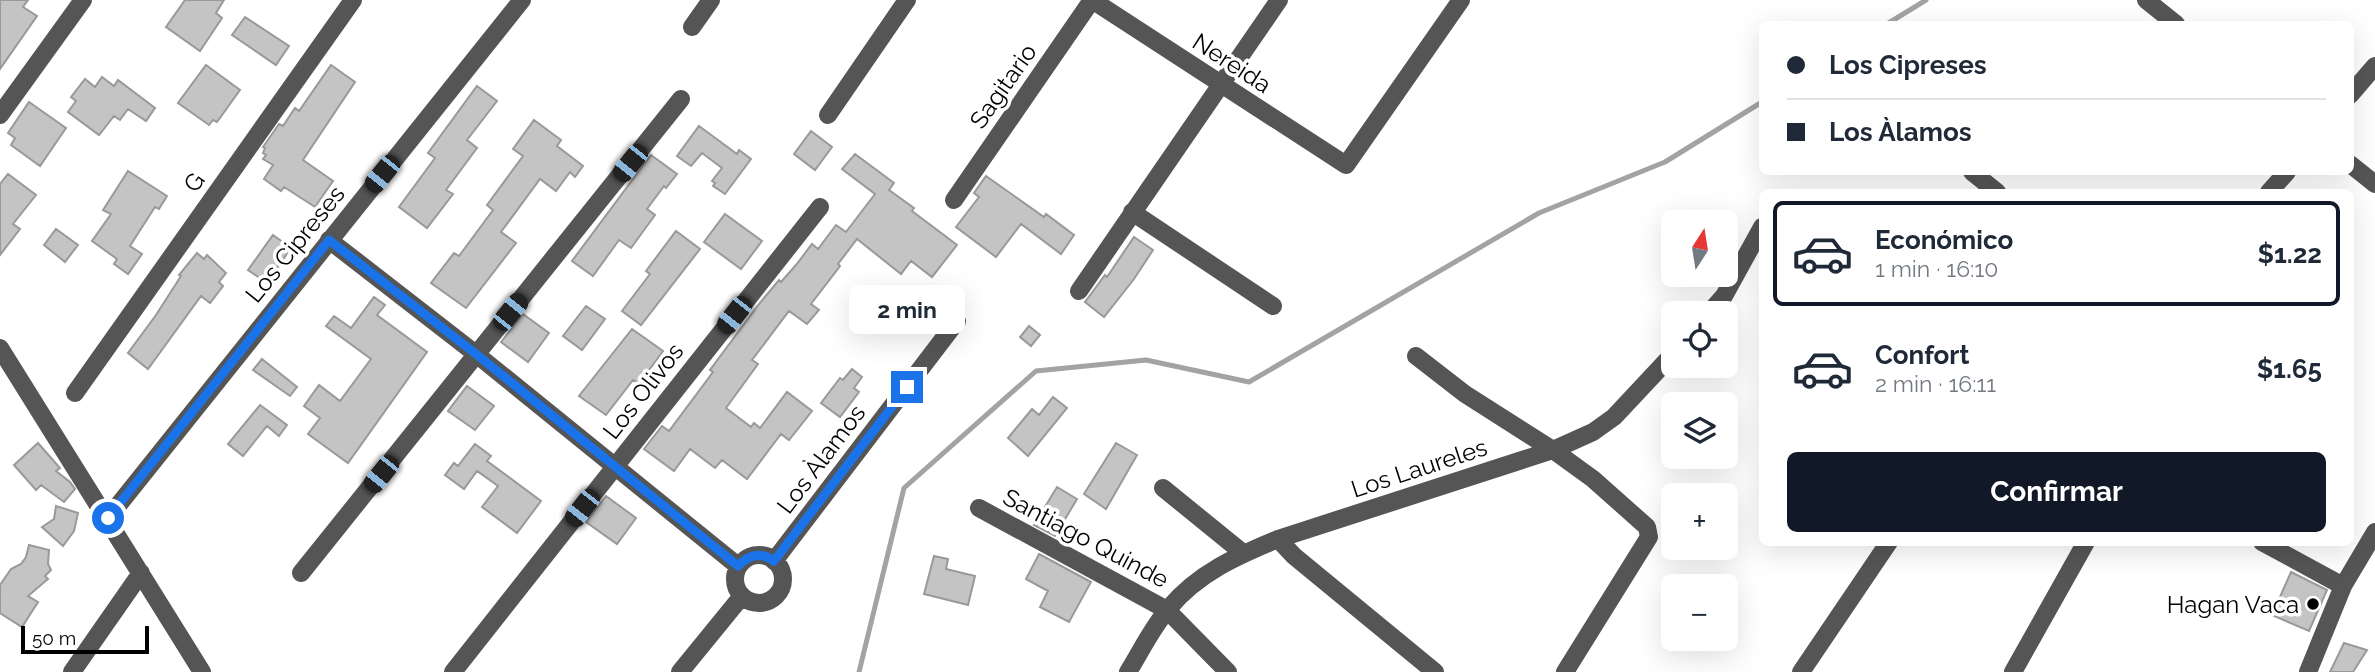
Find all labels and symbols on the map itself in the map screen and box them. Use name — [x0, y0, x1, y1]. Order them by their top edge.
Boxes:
street label: Nereida — [1187, 27, 1277, 99]
street label: Sagitario — [963, 38, 1043, 134]
car — [609, 140, 652, 186]
car — [361, 151, 404, 197]
street label: G — [177, 167, 211, 197]
street label: Los Cipreses — [239, 180, 351, 308]
north arrow — [1661, 210, 1738, 287]
callout: 2 min — [849, 286, 965, 334]
car — [489, 289, 532, 335]
car — [713, 292, 756, 338]
street label: Los Olivos — [597, 337, 689, 445]
route end — [891, 371, 923, 403]
street label: Los Àlamos — [771, 399, 871, 519]
street label: Los Laureles — [1347, 432, 1491, 504]
car — [360, 451, 403, 497]
street label: Santiago Quinde — [998, 482, 1174, 594]
car — [561, 485, 604, 531]
route start — [92, 502, 124, 534]
place label: Hagan Vaca — [2167, 590, 2299, 619]
marker: Hagan Vaca — [2305, 596, 2321, 612]
scale bar — [21, 623, 149, 655]

